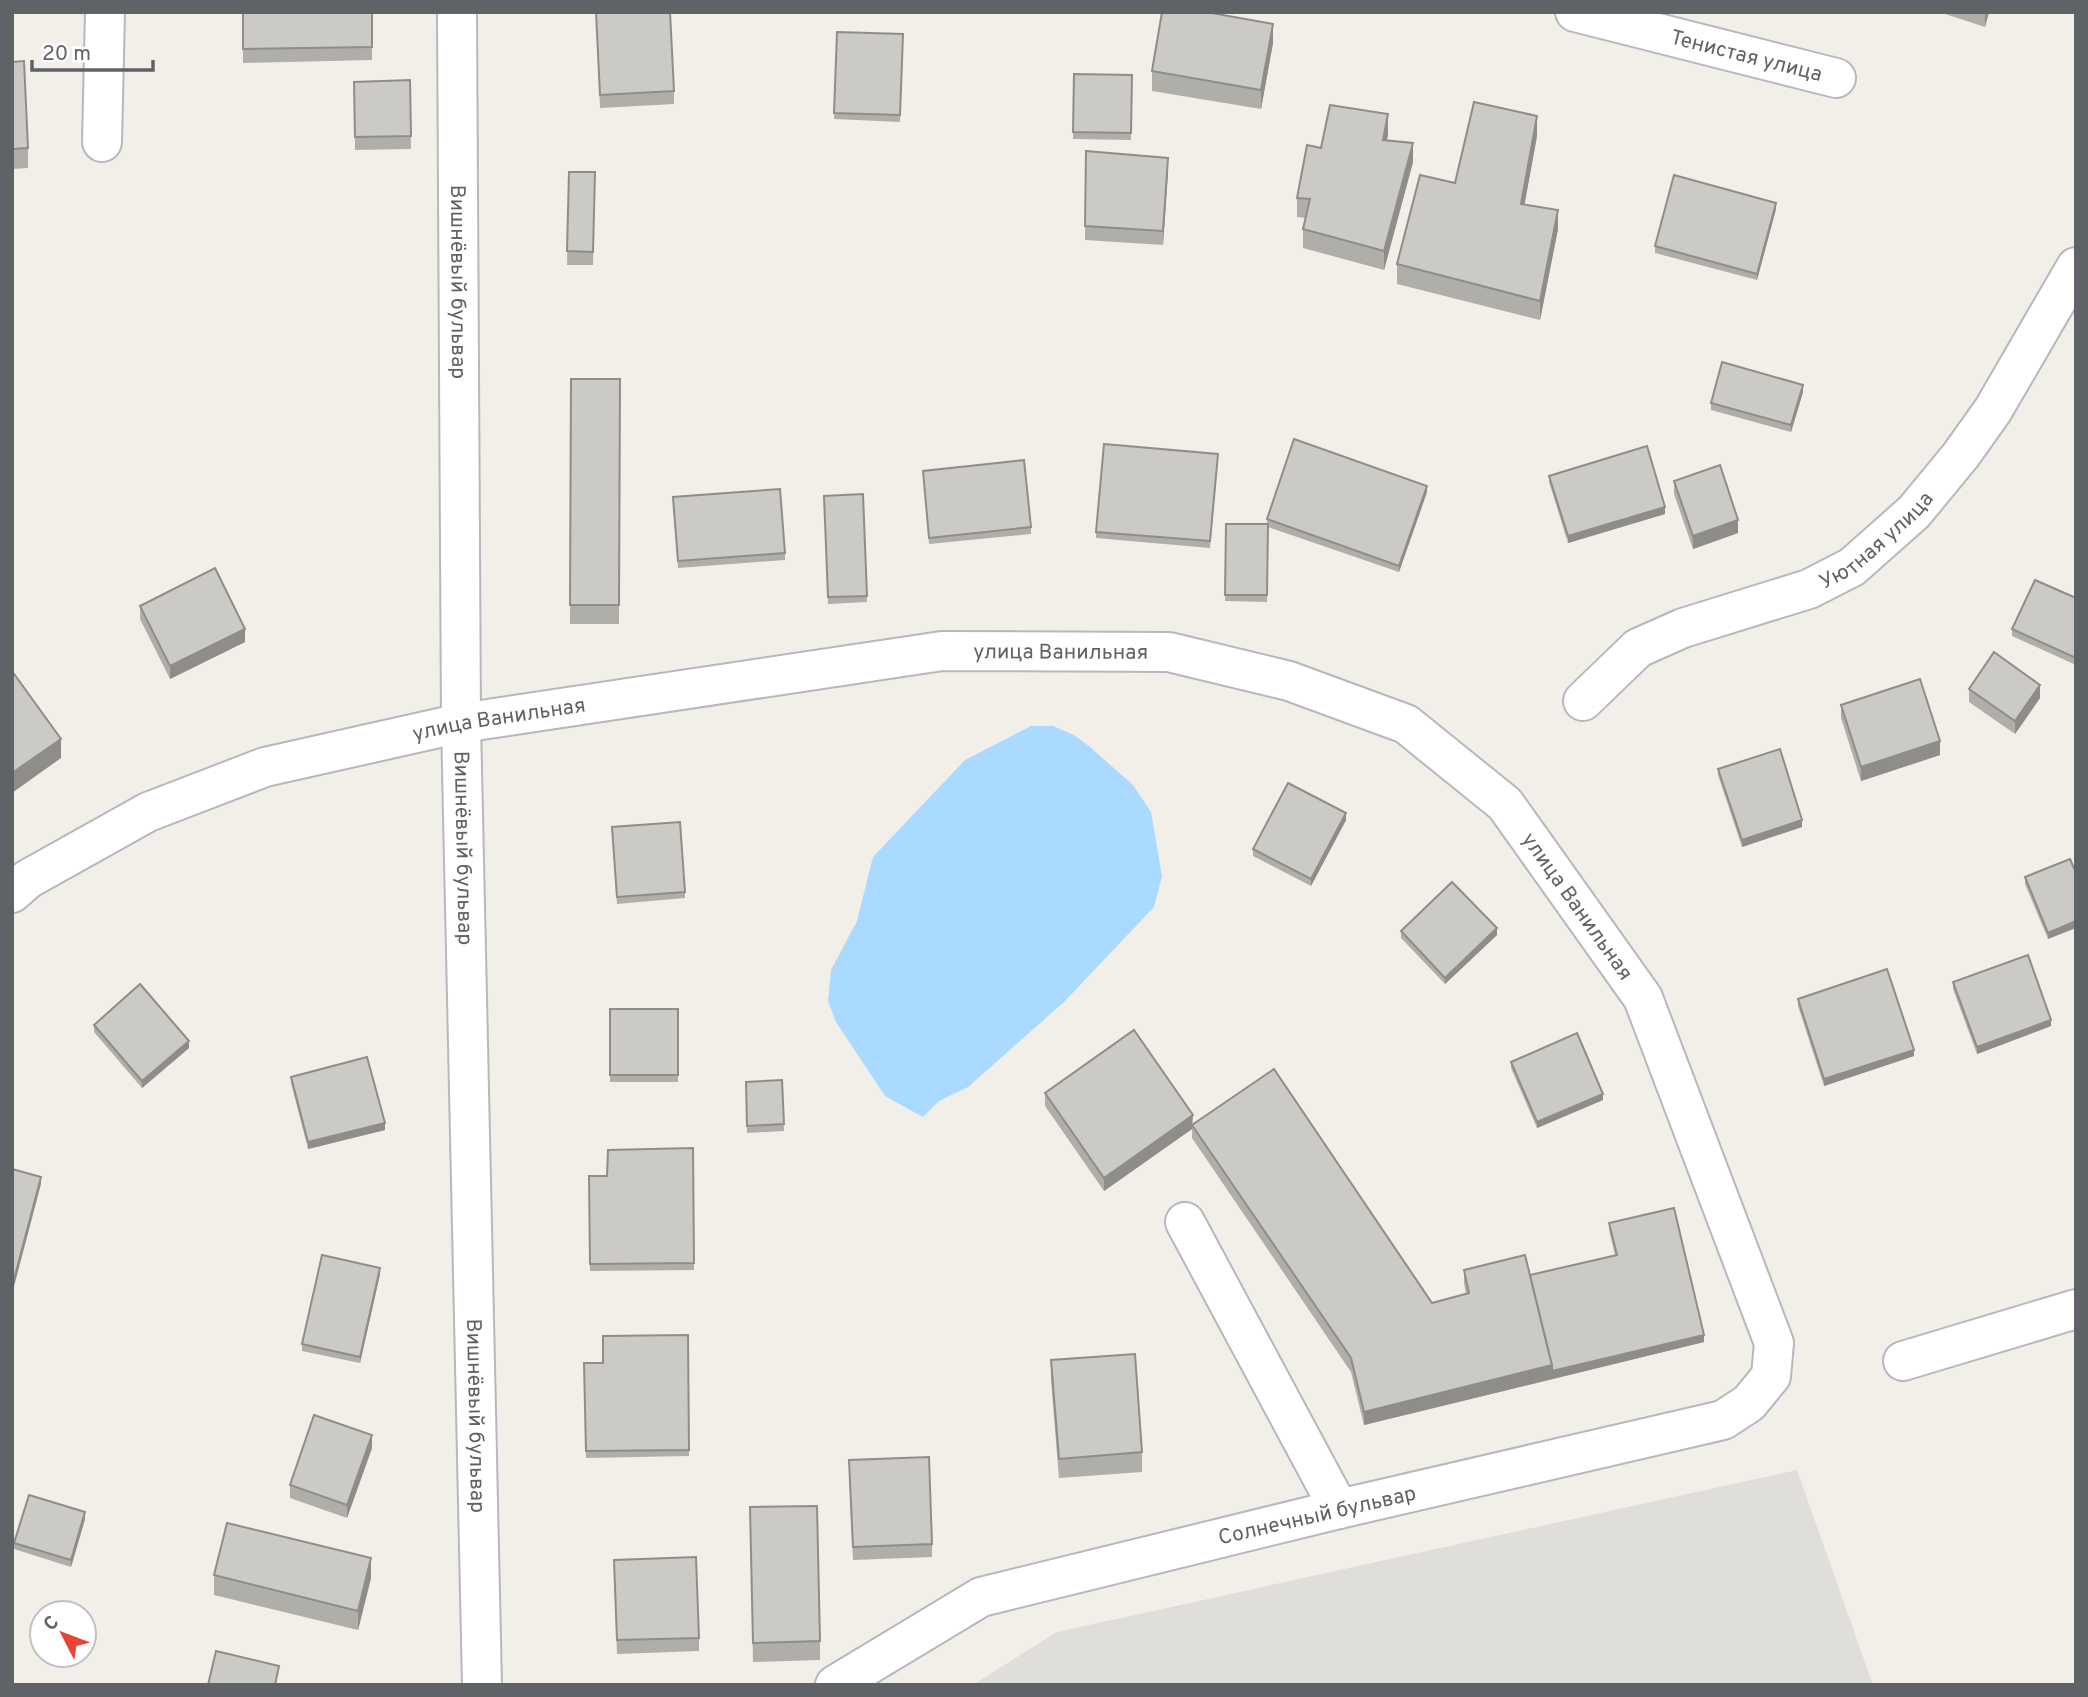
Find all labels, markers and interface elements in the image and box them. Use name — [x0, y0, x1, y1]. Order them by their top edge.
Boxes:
street label: Тенистая улица — [1668, 25, 1825, 89]
scale bar — [32, 28, 152, 72]
text: 20 m — [42, 41, 91, 68]
street label: Вишнёвый бульвар — [443, 185, 471, 379]
street label: Уютная улица — [1815, 487, 1940, 596]
street label: улица Ванильная — [973, 639, 1148, 667]
street label: улица Ванильная — [410, 693, 587, 748]
street label: Вишнёвый бульвар — [447, 751, 478, 945]
street label: улица Ванильная — [1515, 828, 1638, 986]
street label: Вишнёвый бульвар — [459, 1318, 490, 1513]
street label: Солнечный бульвар — [1216, 1481, 1419, 1552]
north arrow — [28, 1599, 98, 1669]
text: С — [39, 1611, 65, 1637]

